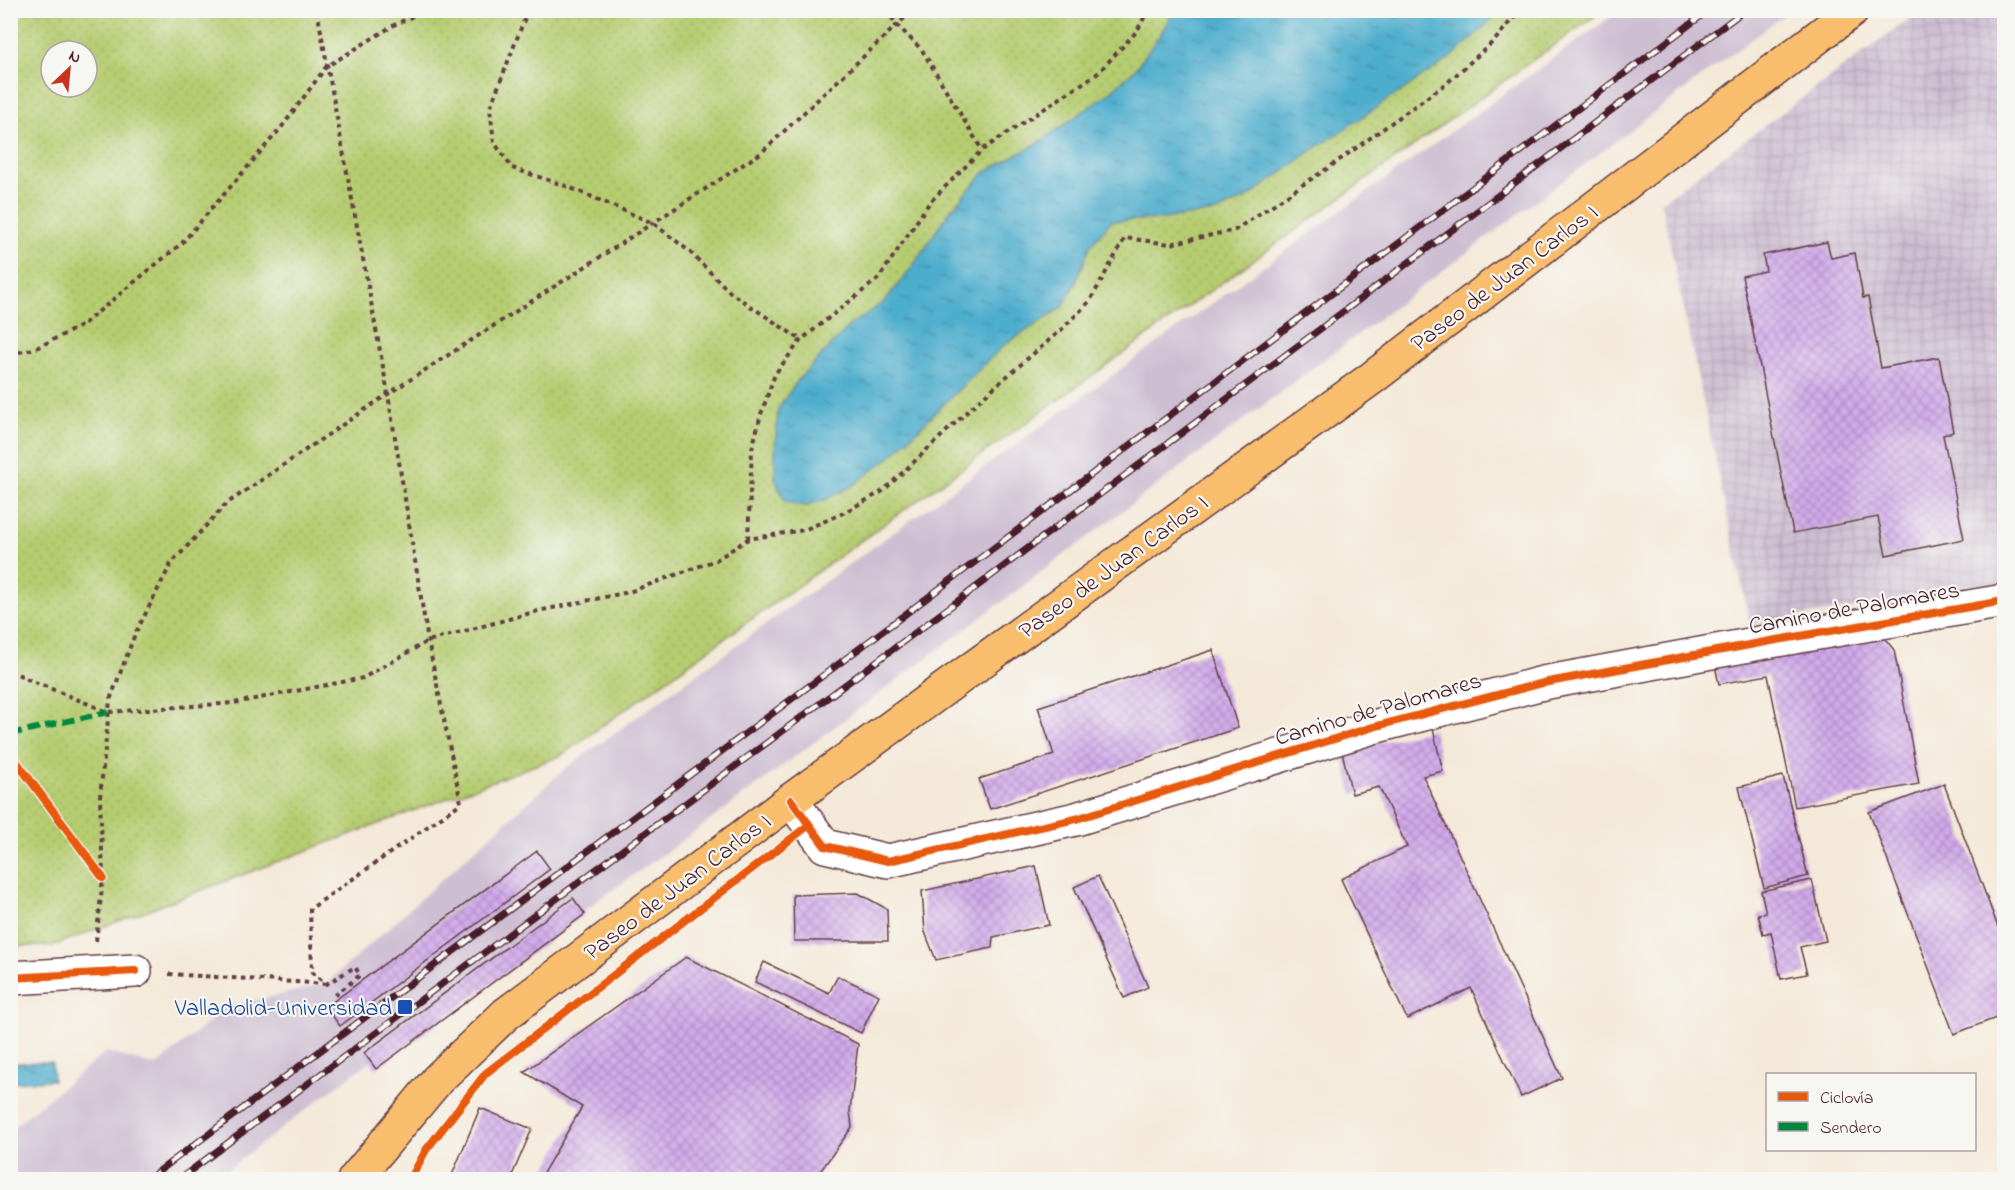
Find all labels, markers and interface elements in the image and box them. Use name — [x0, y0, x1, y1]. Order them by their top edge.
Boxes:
north arrow — [39, 39, 99, 99]
text: N — [65, 44, 85, 71]
street label: Paseo de Juan Carlos I — [1404, 197, 1607, 361]
street label: Paseo de Juan Carlos I — [1012, 487, 1217, 649]
street label: Camino de Palomares — [1746, 574, 1963, 645]
street label: Camino de Palomares — [1271, 664, 1486, 757]
street label: Paseo de Juan Carlos I — [577, 806, 780, 970]
place label: Valladolid-Universidad — [174, 992, 393, 1027]
marker: Valladolid-Universidad — [396, 998, 414, 1016]
legend — [1766, 1073, 1976, 1151]
text: Ciclovía — [1820, 1086, 1873, 1112]
text: Sendero — [1820, 1116, 1882, 1142]

